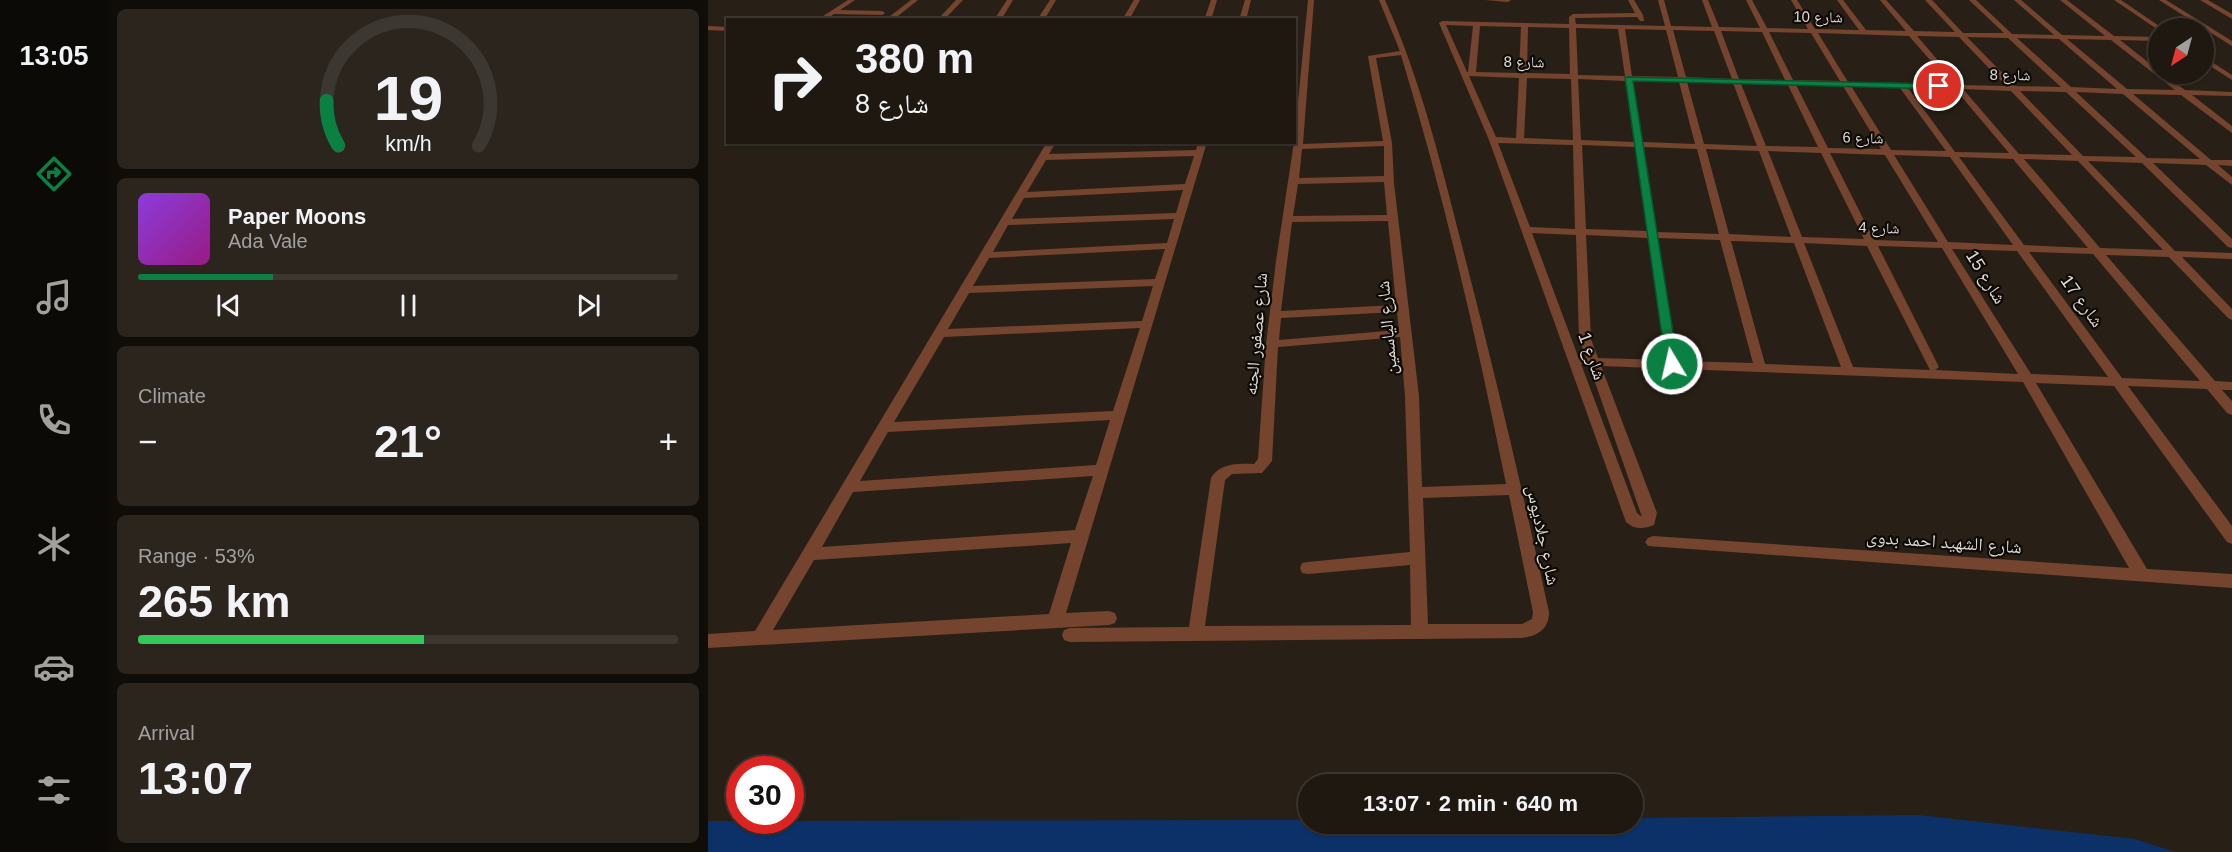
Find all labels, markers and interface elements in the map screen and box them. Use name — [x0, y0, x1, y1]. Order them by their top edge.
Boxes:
street label: شارع 10 — [1793, 8, 1843, 27]
north arrow — [2148, 18, 2214, 84]
map controls — [2148, 18, 2214, 84]
text: 380 m — [855, 35, 974, 82]
text: 13:05 — [19, 41, 89, 71]
icon: right — [756, 42, 834, 120]
street label: شارع 8 — [1503, 53, 1545, 72]
pin — [1913, 60, 1964, 111]
text: 19 — [373, 64, 443, 133]
street label: شارع 8 — [1989, 66, 2031, 85]
icon: arrive — [1922, 69, 1955, 102]
text: شارع 8 — [855, 89, 929, 119]
street label: شارع 6 — [1842, 128, 1884, 149]
text: km/h — [385, 132, 431, 156]
icon: directions — [33, 153, 75, 195]
text: Paper Moons — [228, 204, 366, 229]
street label: شارع 4 — [1858, 218, 1900, 239]
text: Ada Vale — [228, 230, 308, 252]
street label: شارع 15 — [1961, 247, 2010, 308]
street label: شارع 17 — [2056, 271, 2108, 331]
street label: شارع عصفور الجنه — [1241, 272, 1272, 396]
icon: music — [33, 276, 75, 318]
street label: شارع الياسمين — [1373, 280, 1402, 376]
icon: previous — [212, 289, 245, 322]
icon: pause — [392, 289, 425, 322]
icon: next — [572, 289, 605, 322]
street label: شارع 1 — [1573, 329, 1610, 383]
position arrow — [1640, 332, 1704, 396]
text: Climate — [138, 385, 206, 407]
icon: phone — [33, 399, 75, 441]
text: 21° — [374, 416, 442, 467]
text: − — [138, 423, 157, 460]
text: + — [659, 423, 678, 460]
street label: شارع جلاديوس — [1522, 483, 1563, 587]
icon: climate — [33, 523, 75, 565]
street label: شارع الشهيد احمد بدوى — [1865, 527, 2022, 558]
text: Range · 53% — [138, 545, 255, 567]
text: 265 km — [138, 576, 291, 627]
icon: car — [33, 646, 75, 688]
text: Arrival — [138, 722, 195, 744]
text: 13:07 — [138, 753, 253, 804]
speed limit sign: 30 — [726, 756, 804, 834]
icon: filters — [33, 769, 75, 811]
text: 13:07 · 2 min · 640 m — [1363, 791, 1578, 816]

